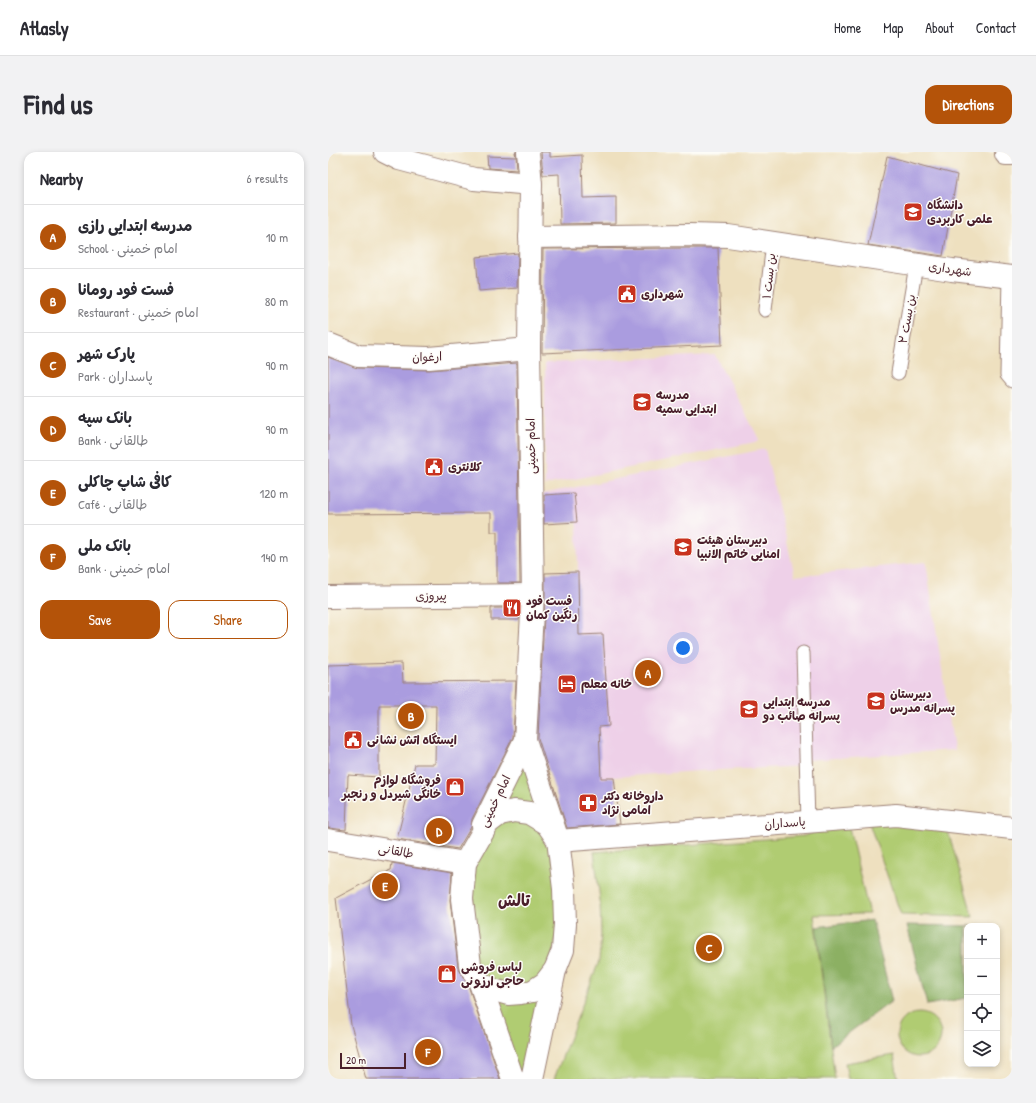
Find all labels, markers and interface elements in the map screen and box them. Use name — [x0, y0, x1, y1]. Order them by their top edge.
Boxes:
text: Atlasly — [20, 15, 69, 41]
text: Home — [834, 18, 861, 37]
text: Map — [883, 18, 903, 37]
text: About — [925, 18, 954, 37]
text: Contact — [976, 18, 1016, 37]
text: Find us — [24, 85, 93, 123]
button: Directions — [925, 85, 1012, 124]
text: Nearby — [40, 167, 83, 190]
text: 6 results — [247, 169, 288, 187]
place label: دانشگاه علمی کاربردی — [927, 196, 993, 227]
school or university icon: دانشگاه علمی کاربردی — [902, 201, 924, 223]
text: مدرسه ابتدایی رازی — [78, 215, 192, 236]
text: A — [50, 228, 56, 246]
text: 10 m — [266, 228, 288, 246]
text: School · امام خمینی — [78, 239, 178, 257]
street label: بن بست ۱ — [758, 252, 779, 300]
street label: شهرداری — [927, 257, 973, 280]
text: فست فود رومانا — [78, 279, 174, 300]
public building icon: شهرداری — [616, 283, 638, 305]
place label: شهرداری — [641, 285, 683, 302]
text: B — [50, 292, 56, 310]
text: 80 m — [265, 292, 288, 310]
street label: بن بست ۲ — [894, 293, 919, 345]
text: Restaurant · امام خمینی — [78, 303, 199, 321]
text: پارک شهر — [78, 343, 135, 364]
street label: ارغوان — [412, 347, 442, 366]
text: C — [49, 356, 57, 374]
text: 90 m — [266, 356, 288, 374]
text: Park · پاسداران — [78, 367, 153, 385]
place label: مدرسه ابتدایی سمیه — [656, 386, 717, 417]
school or university icon: مدرسه ابتدایی سمیه — [631, 391, 653, 413]
text: بانک سپه — [78, 407, 132, 428]
street label: امام خمینی — [522, 418, 540, 474]
text: D — [50, 420, 56, 438]
text: 90 m — [266, 420, 288, 438]
text: Bank · طالقانی — [78, 431, 148, 449]
public building icon: کلانتری — [423, 456, 445, 478]
place label: کلانتری — [448, 458, 482, 475]
text: کافی شاپ چاکلی — [78, 471, 172, 492]
text: E — [50, 484, 56, 502]
text: 120 m — [260, 484, 288, 502]
text: Café · طالقانی — [78, 495, 147, 513]
place label: دبیرستان هیئت امنایی خاتم الانبیا — [697, 531, 780, 563]
text: بانک ملی — [78, 535, 131, 556]
school or university icon: دبیرستان هیئت امنایی خاتم الانبیا — [672, 536, 694, 558]
text: F — [51, 548, 55, 566]
text: 140 m — [261, 548, 288, 566]
text: Bank · امام خمینی — [78, 559, 170, 577]
street label: پیروزی — [415, 587, 447, 604]
place label: فست فود رنگین کمان — [526, 592, 578, 623]
restaurant icon: فست فود رنگین کمان — [501, 597, 523, 619]
button: Save — [40, 600, 160, 639]
button: Share — [168, 600, 288, 639]
your location — [673, 638, 693, 658]
pin: A — [635, 658, 661, 688]
hotel icon: خانه معلم — [556, 673, 578, 695]
place label: خانه معلم — [581, 675, 632, 693]
place label: دبیرستان پسرانه مدرس — [890, 685, 955, 716]
school or university icon: دبیرستان پسرانه مدرس — [865, 690, 887, 712]
place label: مدرسه ابتدایی پسرانه صائب دو — [762, 693, 840, 724]
school or university icon: مدرسه ابتدایی پسرانه صائب دو — [738, 698, 760, 720]
pin: B — [398, 701, 424, 731]
public building icon: ایستگاه اتش نشانی — [342, 729, 364, 751]
place label: ایستگاه اتش نشانی — [367, 731, 457, 748]
place label: فروشگاه لوازم خانگی شیردل و رنجبر — [341, 771, 441, 802]
street label: امام خمینی — [475, 772, 515, 830]
shop icon: فروشگاه لوازم خانگی شیردل و رنجبر — [444, 776, 466, 798]
place label: داروخانه دکتر امامی نژاد — [601, 787, 664, 818]
pharmacy icon: داروخانه دکتر امامی نژاد — [577, 792, 599, 814]
street label: پاسداران — [764, 813, 806, 832]
pin: D — [426, 816, 452, 846]
street label: طالقانی — [377, 839, 415, 862]
pin: E — [372, 871, 398, 901]
district label: تالش — [498, 889, 531, 911]
map controls — [964, 923, 1000, 1067]
button: + — [964, 923, 1000, 959]
pin: C — [696, 933, 722, 963]
place label: لباس فروشی حاجی ارزونی — [461, 958, 524, 989]
button: − — [964, 959, 1000, 995]
shop icon: لباس فروشی حاجی ارزونی — [436, 963, 458, 985]
button: locate — [964, 995, 1000, 1031]
button: layers — [964, 1031, 1000, 1067]
pin: F — [415, 1037, 441, 1067]
scale bar — [340, 1051, 406, 1070]
text: 20 m — [346, 1053, 366, 1067]

